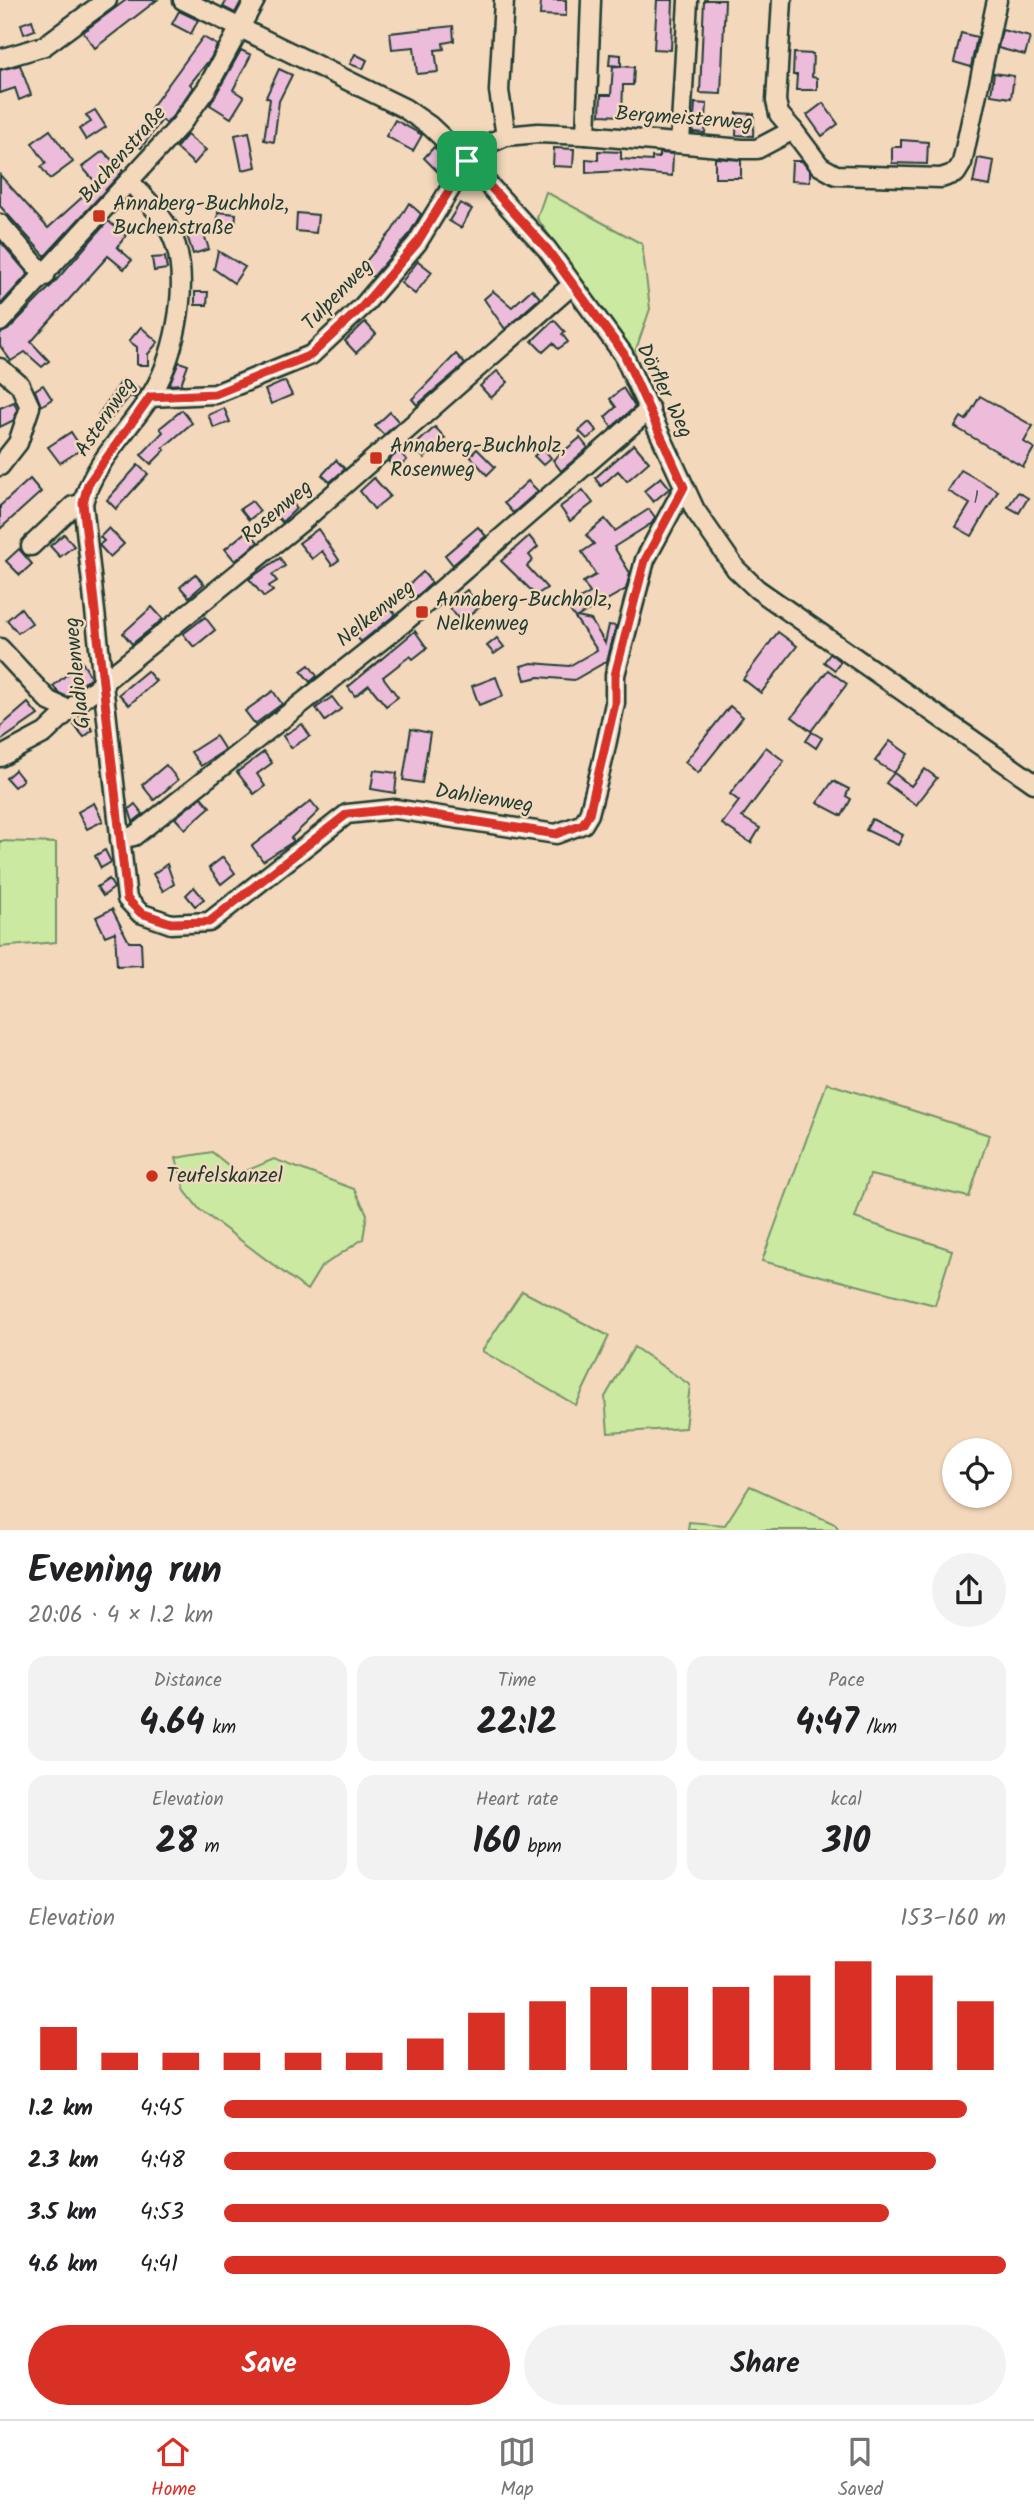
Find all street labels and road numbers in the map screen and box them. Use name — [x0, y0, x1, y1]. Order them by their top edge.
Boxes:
street label: Buchenstraße — [71, 98, 175, 211]
street label: Bergmeisterweg — [614, 98, 754, 140]
street label: Tulpenweg — [295, 251, 381, 339]
street label: Dörfler Weg — [627, 338, 701, 444]
street label: Asternweg — [67, 370, 145, 464]
street label: Rosenweg — [234, 472, 320, 552]
street label: Nelkenweg — [330, 572, 422, 656]
street label: Gladiolenweg — [56, 615, 100, 731]
street label: Dahlienweg — [433, 775, 535, 823]

